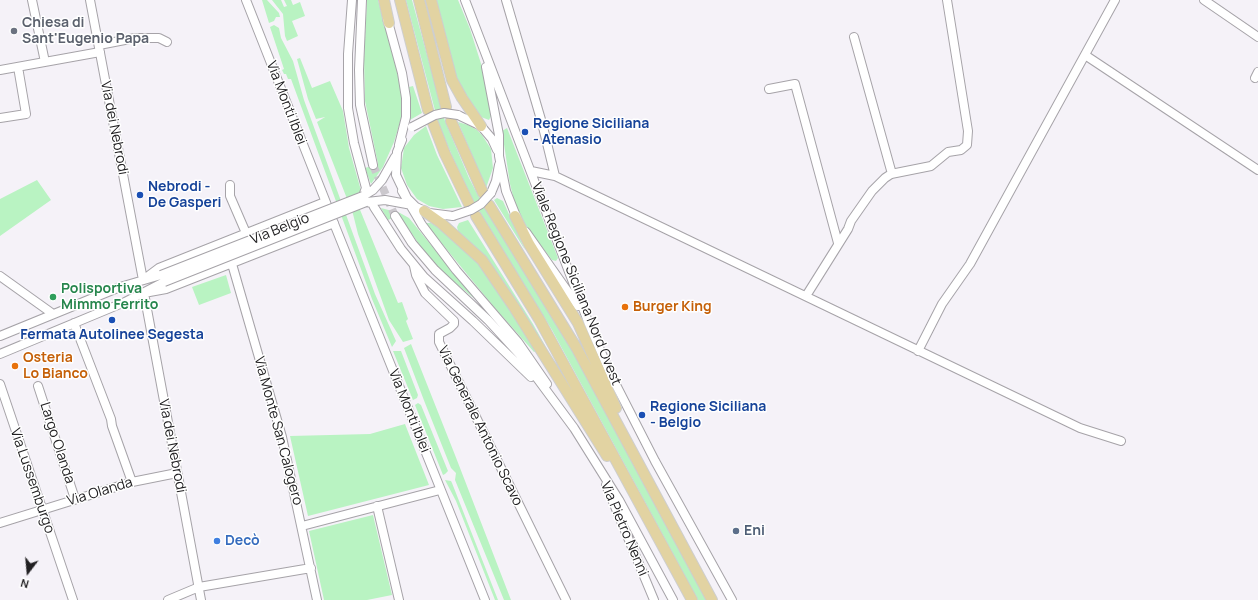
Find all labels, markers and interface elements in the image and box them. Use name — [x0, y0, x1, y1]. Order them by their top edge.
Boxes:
place label: Chiesa di Sant'Eugenio Papa — [22, 15, 149, 48]
marker: Chiesa di Sant'Eugenio Papa — [9, 26, 19, 36]
street label: Via Monti Iblei — [262, 59, 310, 147]
street label: Via dei Nebrodi — [97, 80, 131, 176]
place label: Regione Siciliana - Atenasio — [533, 116, 649, 148]
marker: Regione Siciliana - Atenasio — [520, 127, 530, 137]
place label: Nebrodi - De Gasperi — [148, 179, 221, 212]
street label: Viale Regione Siciliana Nord Ovest — [527, 180, 625, 388]
marker: Nebrodi - De Gasperi — [135, 190, 145, 200]
street label: Via Belgio — [248, 210, 312, 248]
place label: Polisportiva Mimmo Ferrito — [61, 281, 158, 314]
marker: Polisportiva Mimmo Ferrito — [48, 292, 58, 302]
place label: Burger King — [633, 299, 712, 315]
marker: Burger King — [620, 302, 630, 312]
marker: Fermata Autolinee Segesta — [107, 315, 117, 325]
place label: Fermata Autolinee Segesta — [20, 327, 204, 343]
street label: Via Generale Antonio Scavo — [434, 343, 526, 509]
place label: Osteria Lo Bianco — [23, 350, 88, 382]
street label: Via Monte San Calogero — [250, 355, 306, 507]
marker: Osteria Lo Bianco — [10, 361, 20, 371]
street label: Via Monti Iblei — [385, 367, 433, 455]
street label: Via dei Nebrodi — [155, 398, 189, 494]
place label: Regione Siciliana - Belgio — [650, 399, 766, 432]
street label: Largo Olanda — [36, 400, 78, 486]
marker: Regione Siciliana - Belgio — [637, 410, 647, 420]
street label: Via Lussemburgo — [6, 426, 58, 536]
street label: Via Olanda — [65, 474, 135, 510]
street label: Via Pietro Nenni — [597, 479, 651, 579]
place label: Eni — [744, 523, 765, 539]
marker: Eni — [731, 526, 741, 536]
place label: Decò — [225, 533, 260, 549]
marker: Decò — [212, 536, 222, 546]
north arrow — [8, 552, 48, 592]
text: N — [19, 576, 30, 592]

